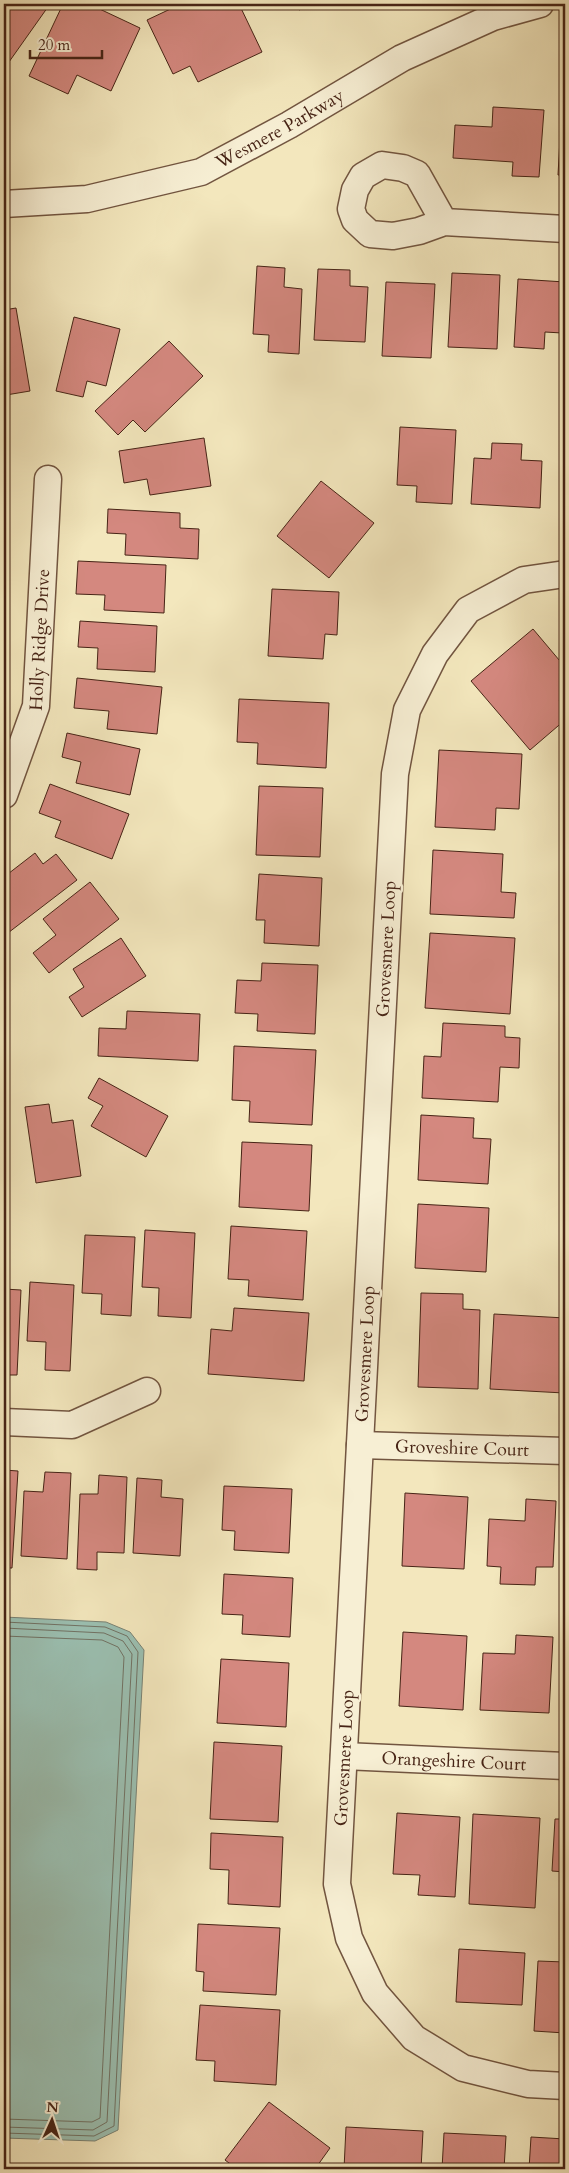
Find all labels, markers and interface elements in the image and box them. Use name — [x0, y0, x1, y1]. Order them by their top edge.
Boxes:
scale bar — [30, 28, 102, 60]
text: 20 m — [38, 35, 70, 55]
street label: Wesmere Parkway — [210, 83, 349, 175]
street label: Holly Ridge Drive — [24, 568, 56, 711]
street label: Grovesmere Loop — [370, 880, 403, 1018]
street label: Grovesmere Loop — [349, 1285, 382, 1423]
street label: Groveshire Court — [395, 1434, 530, 1463]
street label: Grovesmere Loop — [328, 1689, 361, 1827]
street label: Orangeshire Court — [381, 1746, 527, 1777]
north arrow — [28, 2096, 78, 2146]
text: N — [46, 2098, 59, 2117]

